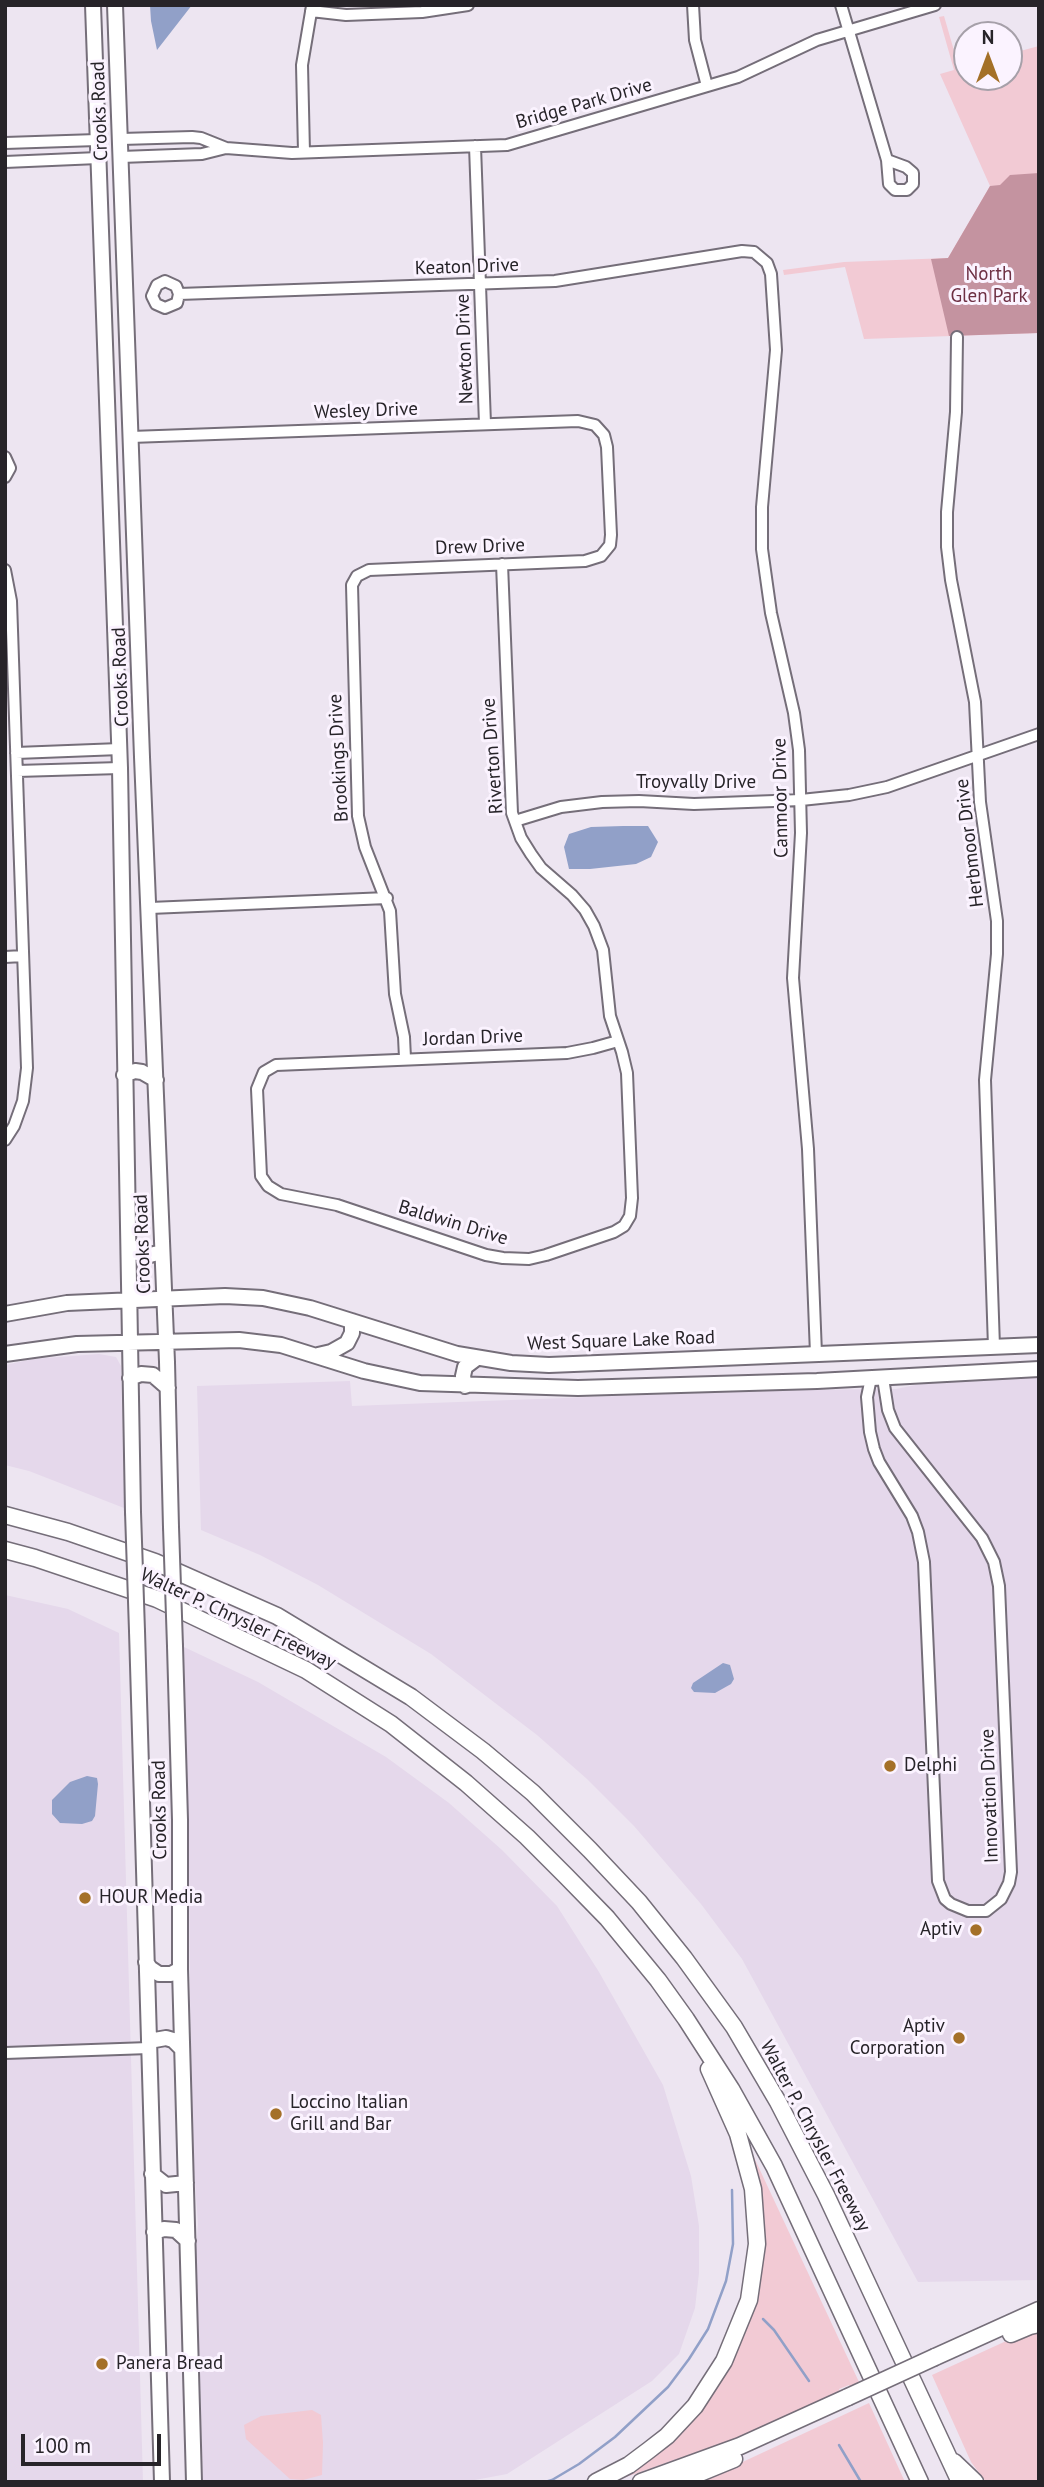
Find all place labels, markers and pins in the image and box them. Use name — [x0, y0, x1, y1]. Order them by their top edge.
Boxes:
place label: Delphi — [904, 1755, 957, 1777]
marker: Delphi — [882, 1758, 898, 1774]
place label: HOUR Media — [99, 1887, 203, 1909]
marker: HOUR Media — [77, 1890, 93, 1906]
place label: Aptiv — [920, 1919, 962, 1941]
marker: Aptiv — [968, 1922, 984, 1938]
place label: Aptiv Corporation — [850, 2016, 945, 2060]
marker: Aptiv Corporation — [951, 2030, 967, 2046]
place label: Loccino Italian Grill and Bar — [290, 2092, 408, 2136]
marker: Loccino Italian Grill and Bar — [268, 2106, 284, 2122]
place label: Panera Bread — [116, 2353, 223, 2375]
marker: Panera Bread — [94, 2356, 110, 2372]

